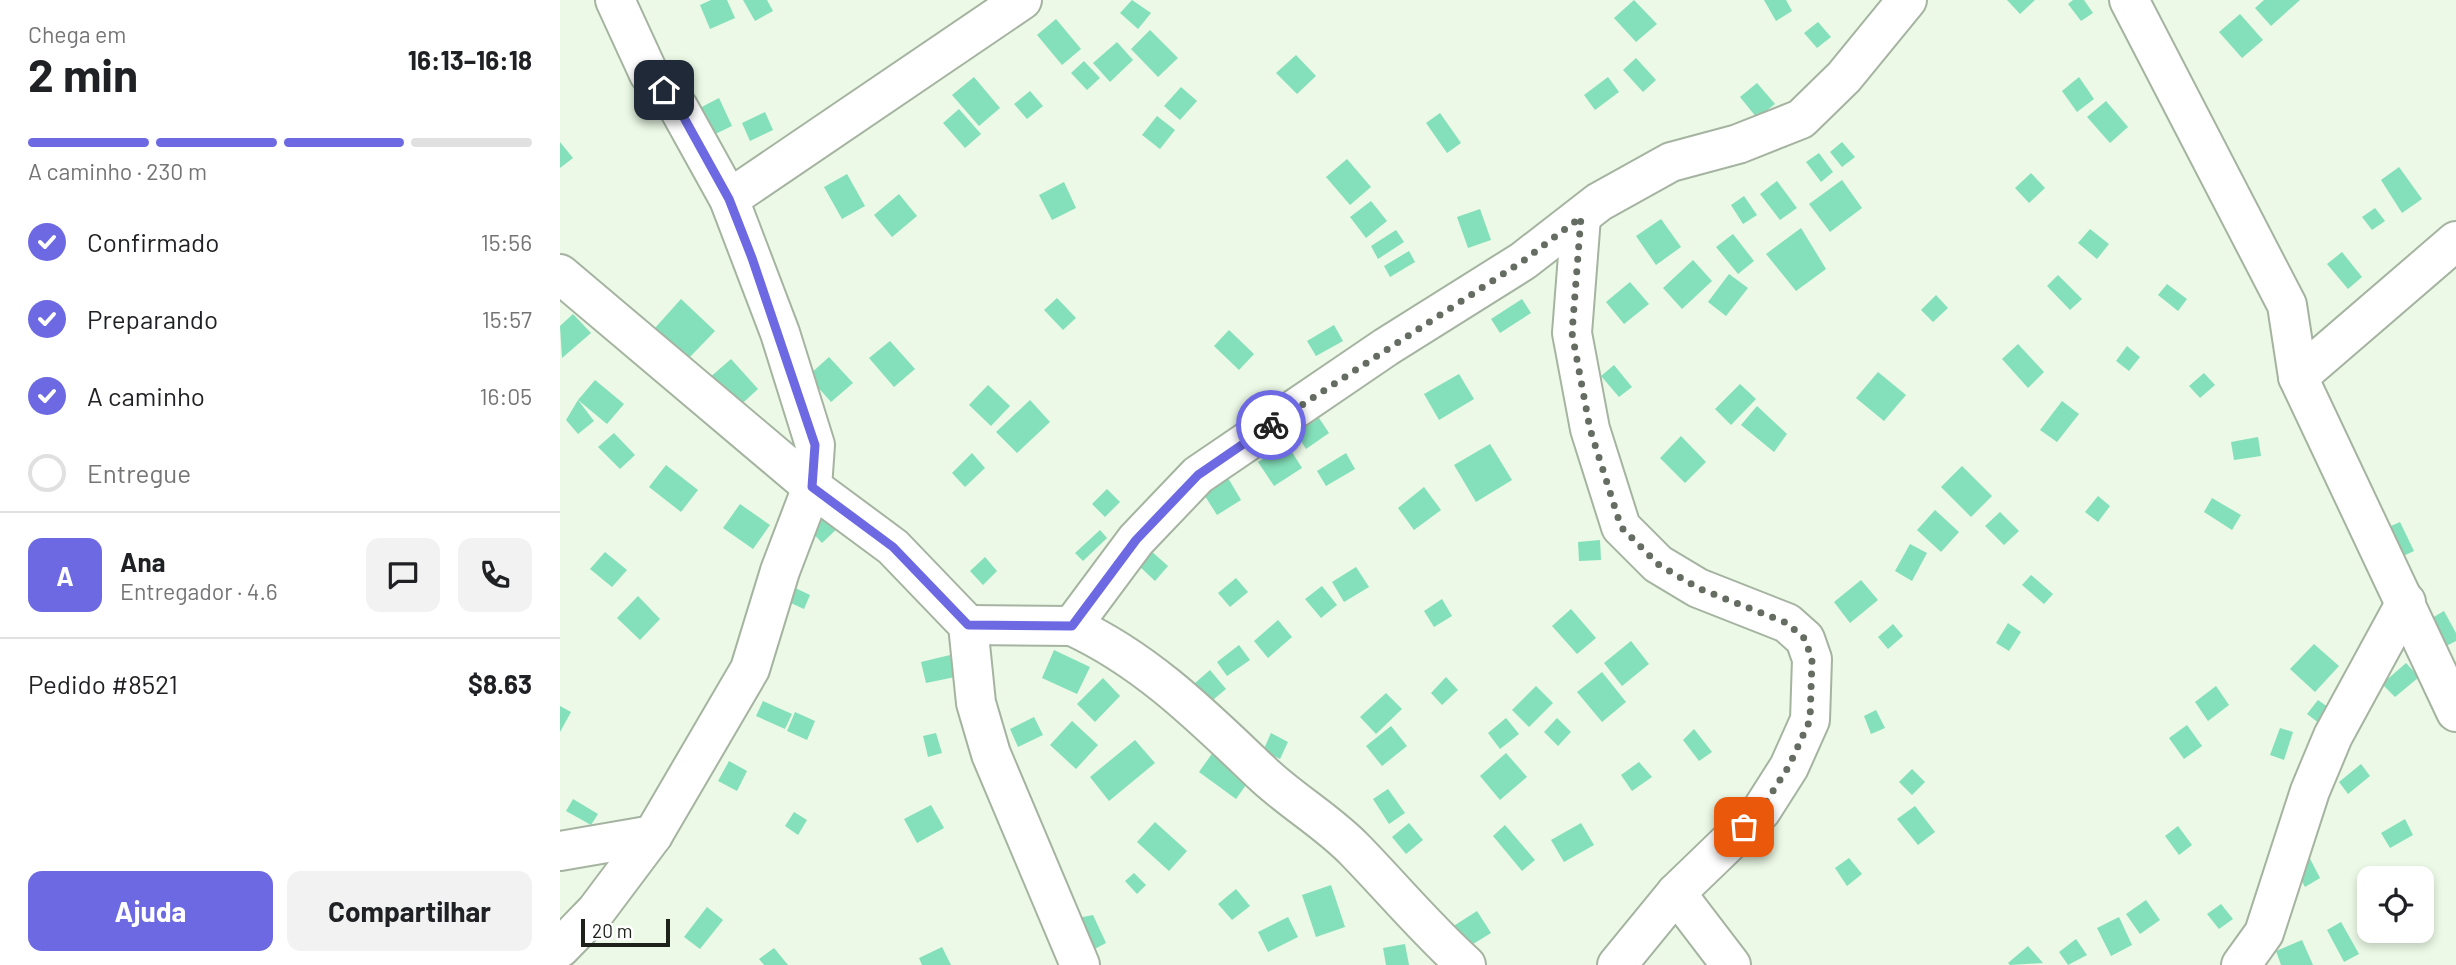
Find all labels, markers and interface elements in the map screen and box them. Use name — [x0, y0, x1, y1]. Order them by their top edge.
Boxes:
text: Chega em — [28, 20, 126, 48]
text: 16:13–16:18 — [408, 44, 532, 75]
text: 2 min — [28, 46, 138, 101]
pin — [634, 60, 694, 120]
icon: home — [645, 71, 683, 109]
text: A caminho · 230 m — [28, 157, 207, 185]
icon: check — [28, 223, 66, 261]
text: Confirmado — [87, 226, 219, 257]
text: 15:56 — [481, 228, 532, 256]
icon: check — [28, 300, 66, 338]
text: Preparando — [87, 303, 218, 334]
text: 15:57 — [482, 305, 532, 333]
icon: check — [28, 377, 66, 415]
text: A caminho — [87, 380, 205, 411]
text: 16:05 — [479, 382, 532, 410]
courier — [1236, 390, 1306, 460]
icon: bike — [1252, 406, 1290, 444]
text: Entregue — [87, 457, 191, 488]
button: chat — [366, 538, 440, 612]
button: phone — [458, 538, 532, 612]
text: Ana — [120, 546, 165, 577]
text: A — [56, 560, 74, 591]
text: Entregador · 4.6 — [120, 577, 278, 605]
text: Pedido #8521 — [28, 668, 178, 699]
text: $8.63 — [468, 668, 532, 699]
pin — [1714, 797, 1774, 857]
icon: bag — [1725, 808, 1763, 846]
map controls — [2357, 866, 2434, 943]
button: locate — [2357, 866, 2434, 943]
button: Ajuda — [28, 871, 273, 951]
button: Compartilhar — [287, 871, 532, 951]
scale bar — [581, 916, 670, 948]
text: 20 m — [592, 919, 632, 942]

